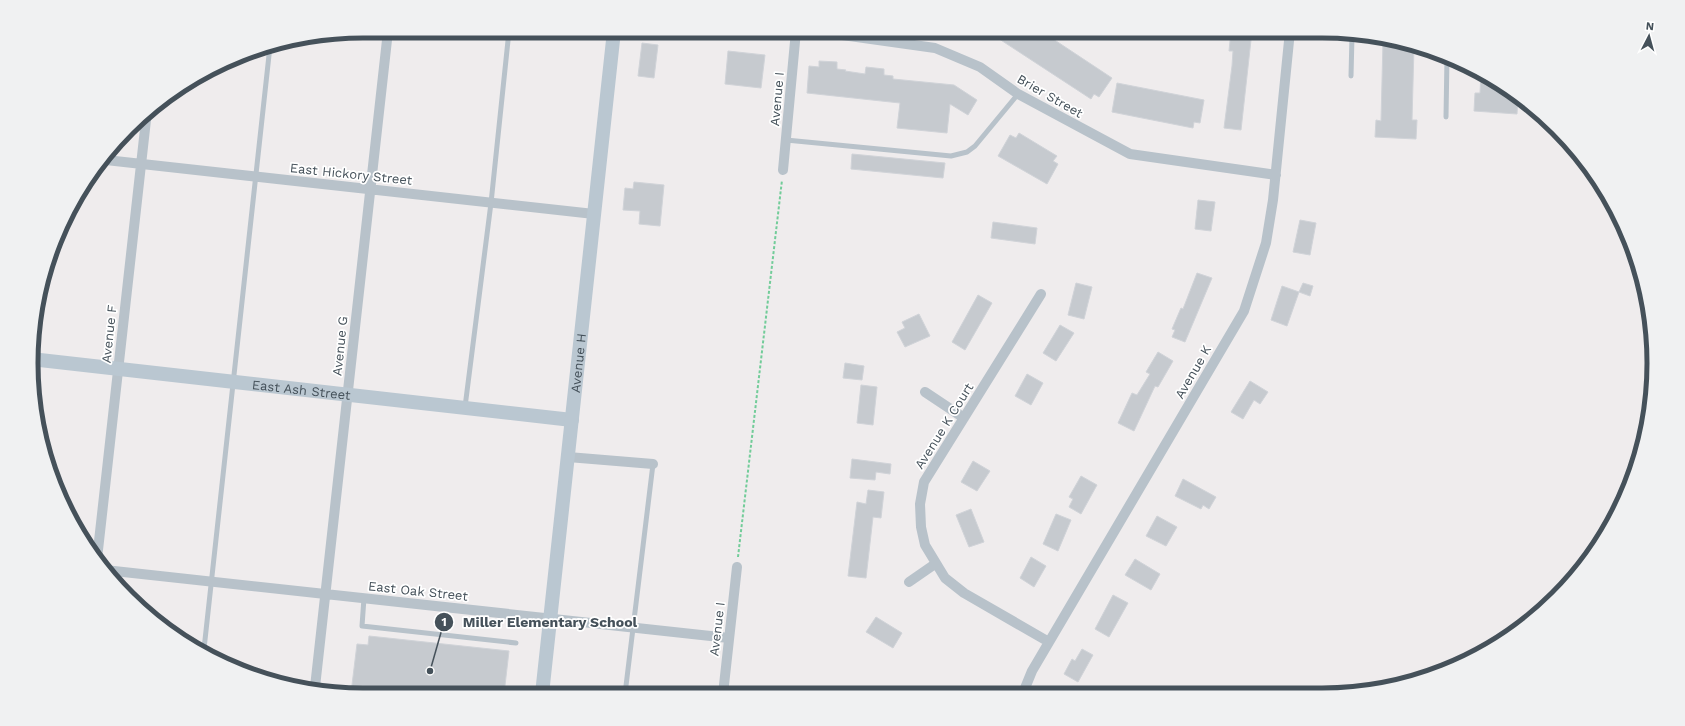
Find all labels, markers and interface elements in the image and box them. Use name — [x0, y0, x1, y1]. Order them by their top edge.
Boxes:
north arrow — [1629, 16, 1669, 56]
text: N — [1645, 20, 1655, 33]
street label: Avenue I — [767, 71, 787, 127]
street label: Brier Street — [1014, 71, 1086, 121]
street label: East Hickory Street — [289, 160, 413, 188]
street label: Avenue F — [98, 304, 120, 364]
street label: Avenue G — [329, 315, 351, 377]
street label: Avenue H — [567, 332, 589, 394]
street label: Avenue K — [1172, 342, 1214, 401]
street label: East Ash Street — [251, 376, 352, 403]
street label: Avenue K Court — [912, 380, 977, 472]
street label: East Oak Street — [367, 578, 469, 604]
street label: Avenue I — [706, 601, 728, 657]
callout: Miller Elementary School — [434, 609, 645, 635]
text: Miller Elementary School — [463, 614, 638, 630]
text: 1 — [441, 615, 447, 629]

